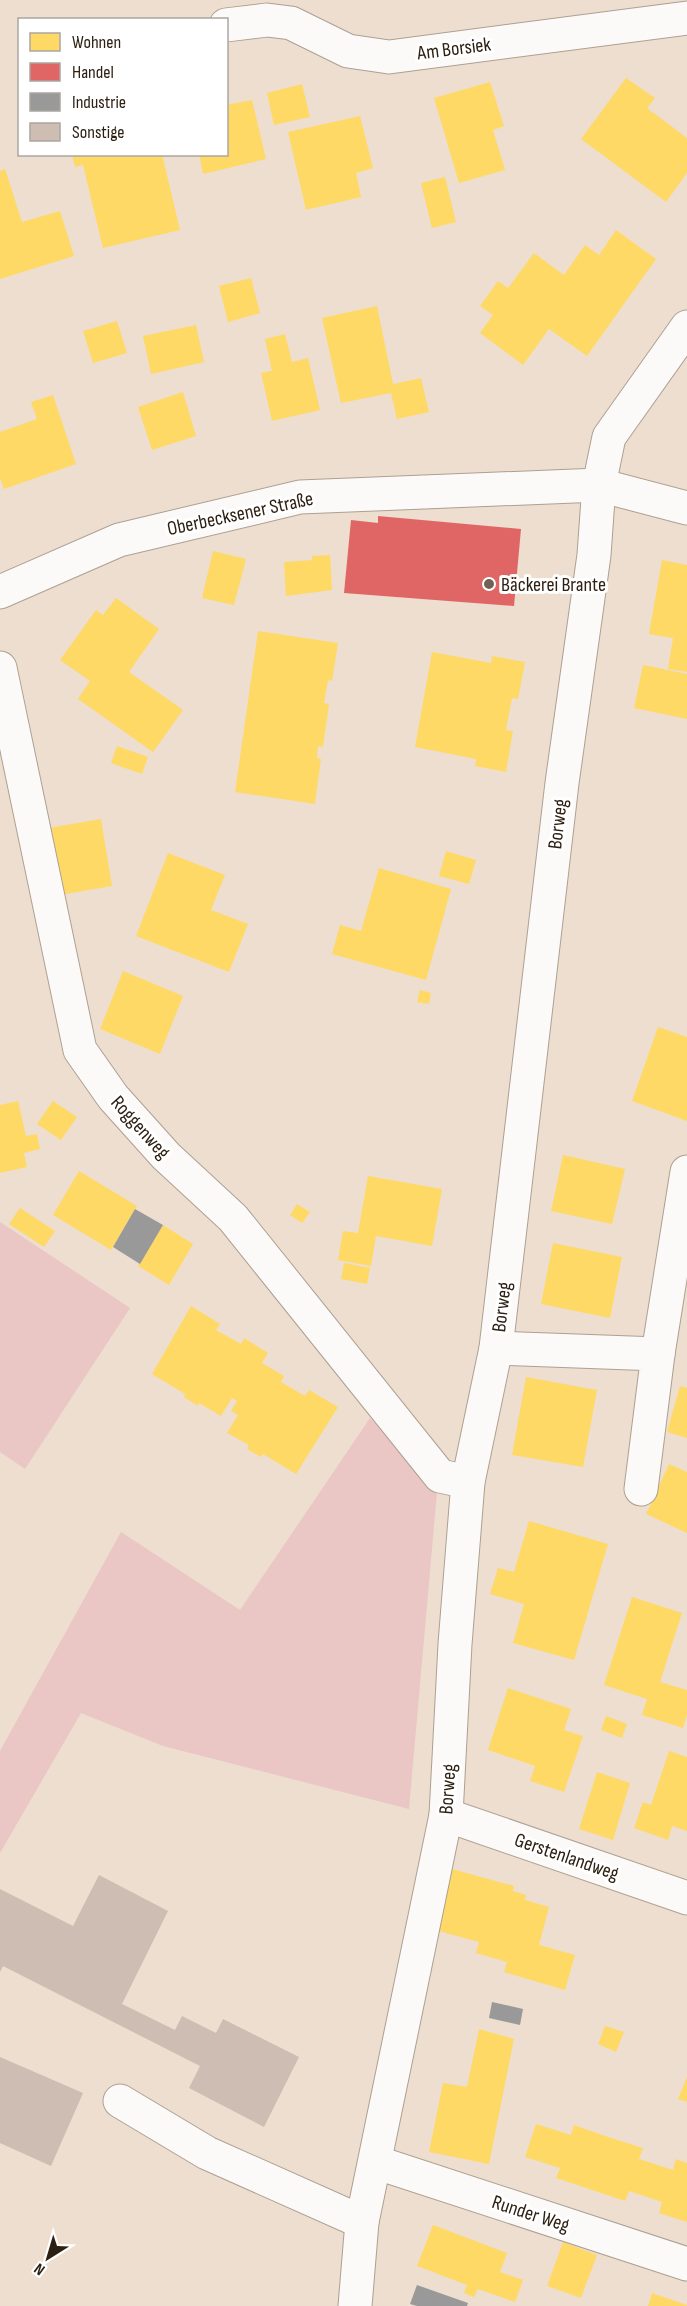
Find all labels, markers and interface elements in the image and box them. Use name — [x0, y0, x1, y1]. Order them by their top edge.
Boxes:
legend — [18, 18, 228, 156]
text: Wohnen — [72, 32, 121, 53]
street label: Am Borsiek — [415, 33, 493, 66]
text: Handel — [72, 62, 114, 83]
text: Industrie — [72, 92, 126, 113]
text: Sonstige — [72, 122, 125, 143]
street label: Oberbecksener Straße — [165, 487, 315, 541]
place label: Bäckerei Brante — [501, 573, 606, 597]
marker: Bäckerei Brante — [482, 577, 496, 591]
street label: Borweg — [543, 798, 573, 851]
street label: Roggenweg — [106, 1091, 175, 1164]
street label: Borweg — [487, 1281, 517, 1334]
street label: Borweg — [434, 1763, 462, 1815]
street label: Gerstenlandweg — [511, 1828, 622, 1886]
street label: Runder Weg — [489, 2190, 573, 2238]
north arrow — [18, 2228, 78, 2288]
text: N — [31, 2259, 49, 2279]

